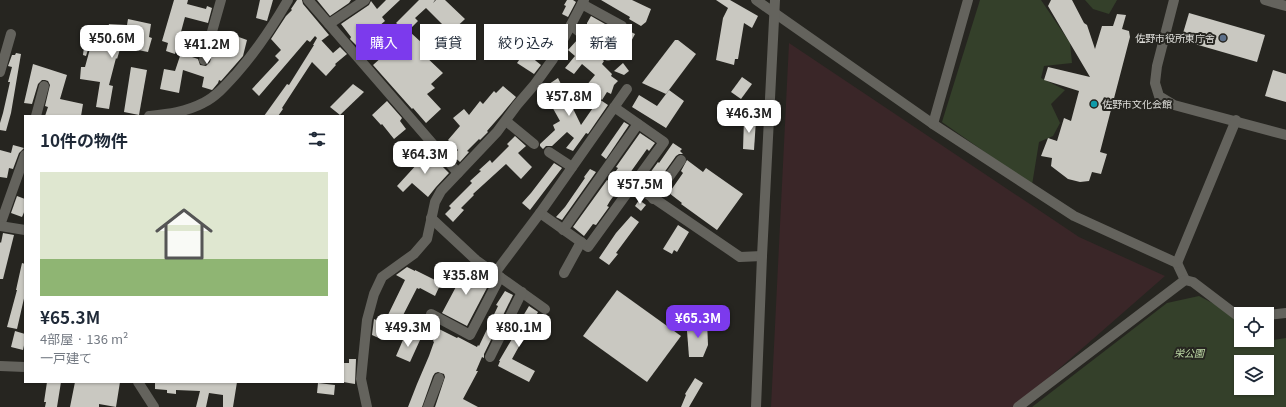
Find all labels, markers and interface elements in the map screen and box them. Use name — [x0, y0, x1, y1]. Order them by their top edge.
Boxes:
chip: 購入 — [356, 24, 412, 60]
chip: 賃貸 — [420, 24, 476, 60]
chip: 絞り込み — [484, 24, 568, 60]
chip: 新着 — [576, 24, 632, 60]
pin: ¥50.6M — [79, 25, 145, 59]
text: ¥50.6M — [89, 28, 135, 47]
place label: 佐野市役所東庁舎 — [1135, 30, 1215, 45]
pin: ¥41.2M — [174, 31, 240, 65]
marker: 佐野市役所東庁舎 — [1218, 33, 1228, 43]
text: ¥41.2M — [184, 34, 230, 53]
pin: ¥57.8M — [536, 83, 602, 117]
text: ¥57.8M — [546, 86, 592, 105]
place label: 佐野市文化会館 — [1102, 96, 1172, 111]
marker: 佐野市文化会館 — [1089, 99, 1099, 109]
pin: ¥46.3M — [716, 100, 782, 134]
text: ¥46.3M — [726, 103, 772, 122]
text: 10件の物件 — [40, 127, 128, 152]
icon: filters — [306, 128, 328, 150]
pin: ¥64.3M — [392, 141, 458, 175]
text: ¥64.3M — [402, 144, 448, 163]
pin: ¥57.5M — [607, 171, 673, 205]
text: ¥57.5M — [617, 174, 663, 193]
icon: home — [148, 198, 220, 270]
pin: ¥35.8M — [433, 262, 499, 296]
text: ¥35.8M — [443, 265, 489, 284]
text: ¥65.3M — [40, 304, 100, 329]
pin: ¥65.3M — [665, 305, 731, 339]
map controls — [1234, 307, 1274, 395]
button: locate — [1234, 307, 1274, 347]
text: ¥65.3M — [675, 308, 721, 327]
pin: ¥49.3M — [375, 314, 441, 348]
pin: ¥80.1M — [486, 314, 552, 348]
text: ¥49.3M — [385, 317, 431, 336]
text: ¥80.1M — [496, 317, 542, 336]
text: 4部屋 · 136 m² — [40, 329, 128, 348]
park label: 栄公園 — [1174, 345, 1206, 360]
text: 一戸建て — [40, 348, 92, 367]
button: layers — [1234, 355, 1274, 395]

